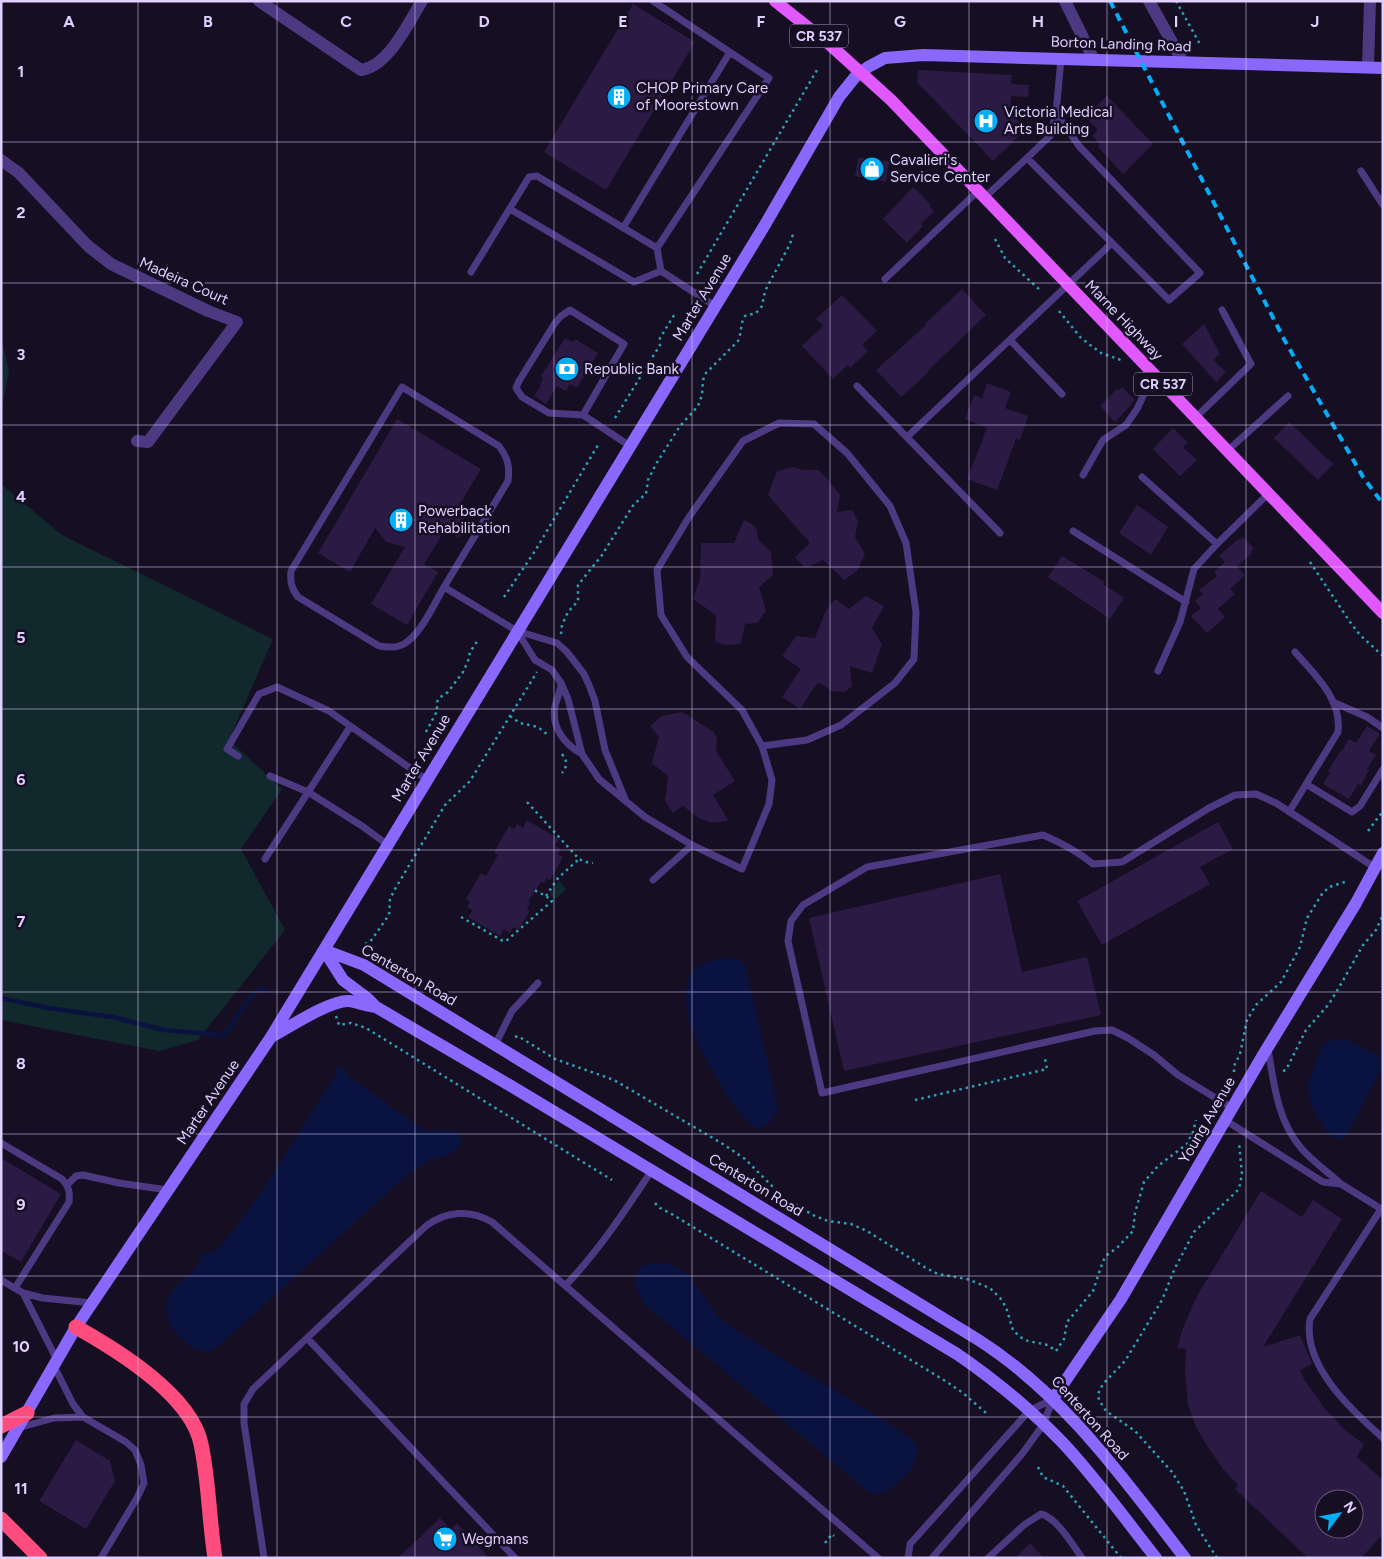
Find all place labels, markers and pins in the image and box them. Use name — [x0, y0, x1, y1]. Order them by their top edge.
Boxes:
place label: CHOP Primary Care of Moorestown — [636, 79, 768, 114]
building icon: CHOP Primary Care of Moorestown — [606, 84, 632, 110]
place label: Victoria Medical Arts Building — [1004, 103, 1112, 138]
hospital icon: Victoria Medical Arts Building — [973, 108, 999, 134]
place label: Cavalieri's Service Center — [890, 151, 990, 186]
shop icon: Cavalieri's Service Center — [859, 156, 885, 182]
bank icon: Republic Bank — [554, 356, 580, 382]
place label: Republic Bank — [584, 360, 679, 378]
place label: Powerback Rehabilitation — [418, 502, 510, 537]
building icon: Powerback Rehabilitation — [388, 507, 414, 533]
supermarket icon: Wegmans — [432, 1526, 458, 1552]
place label: Wegmans — [462, 1530, 529, 1548]

